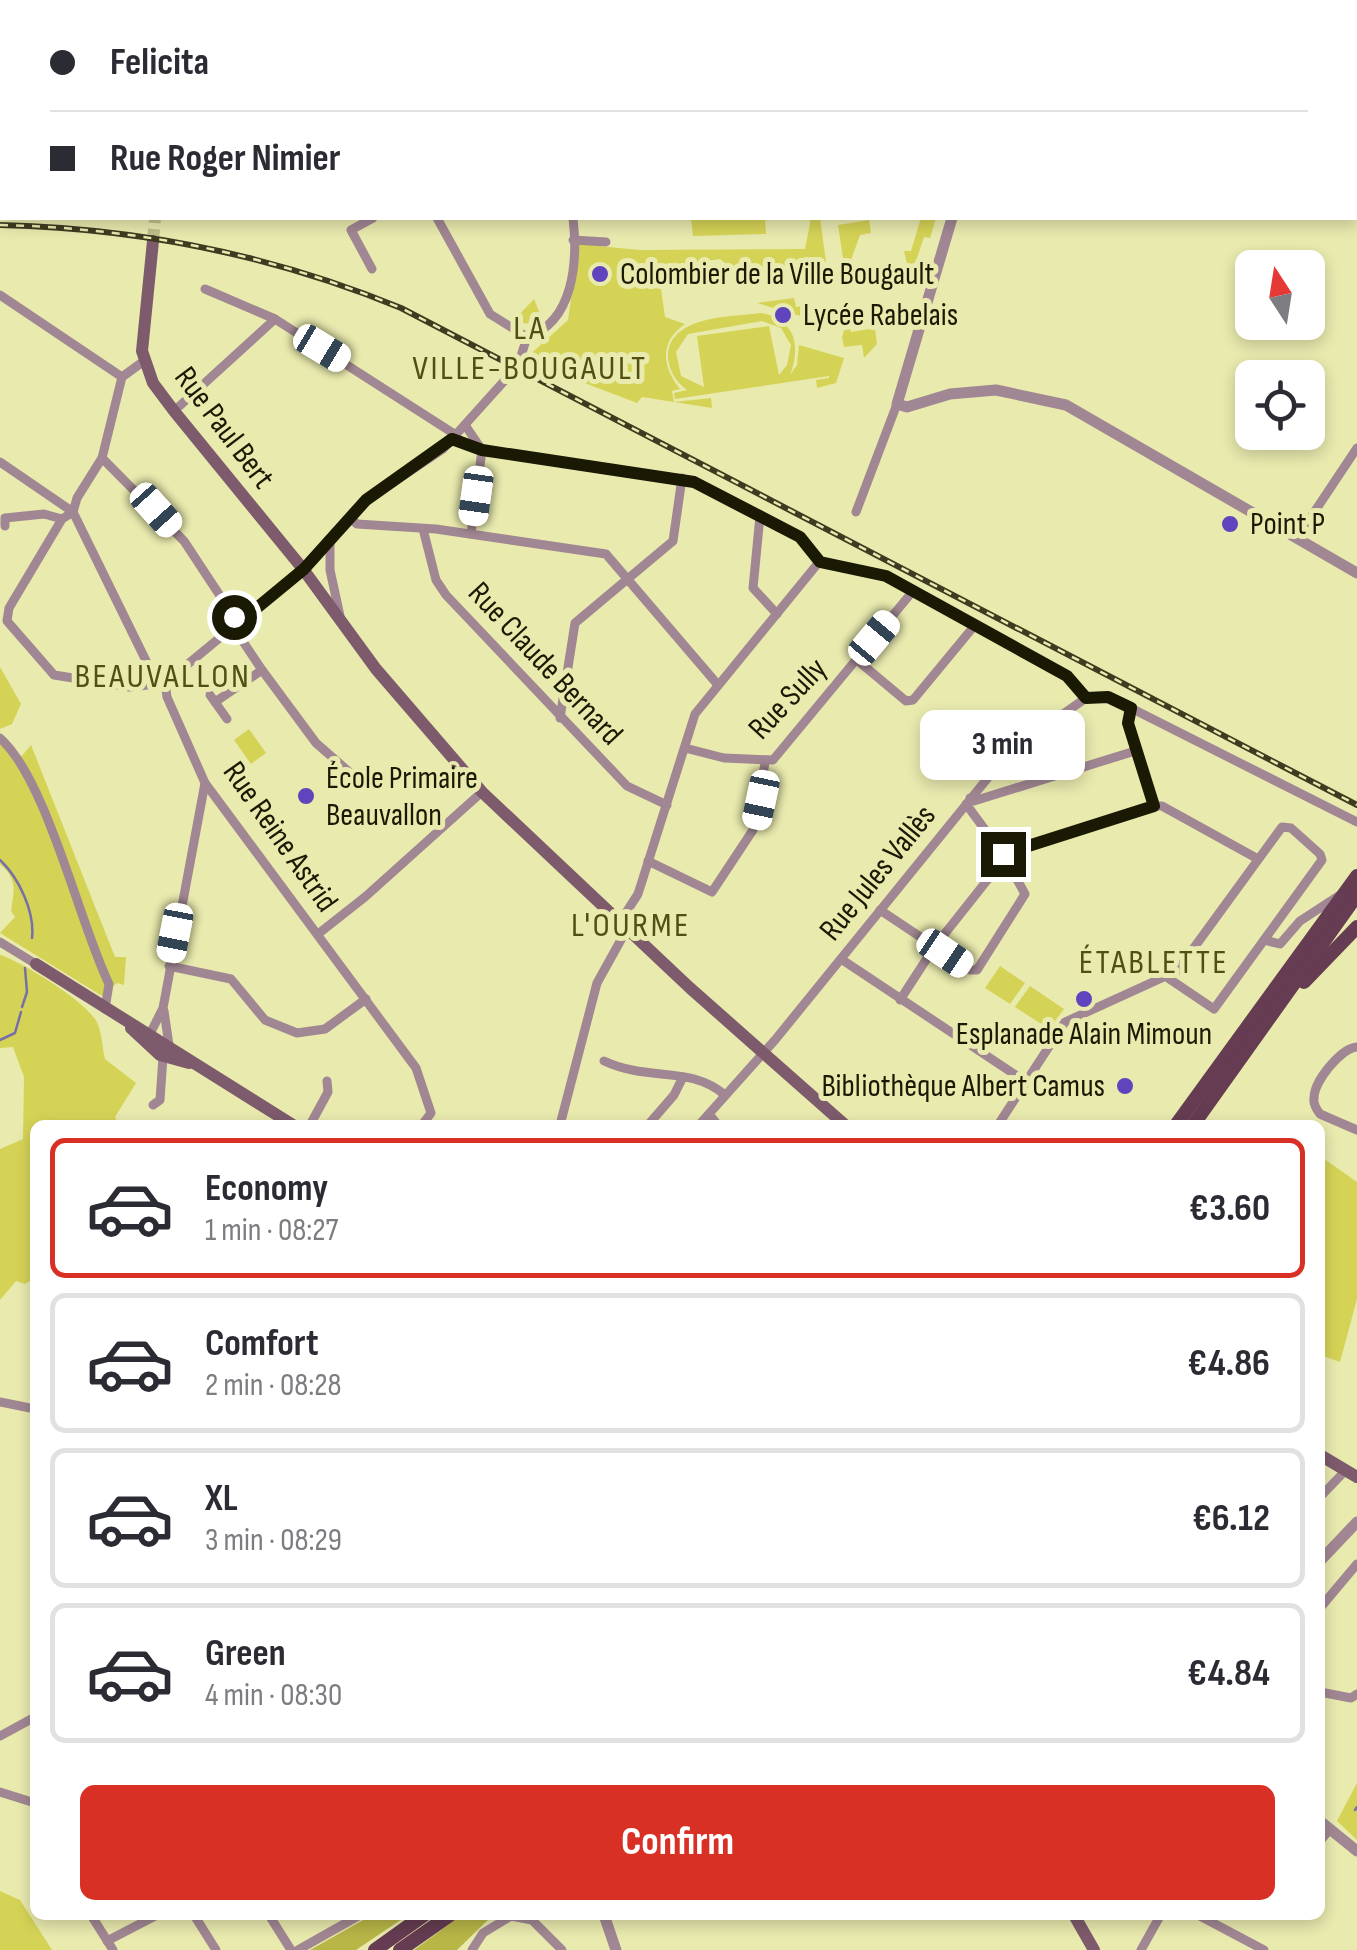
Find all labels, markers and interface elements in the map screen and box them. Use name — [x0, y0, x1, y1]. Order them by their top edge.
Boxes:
text: Felicita — [110, 40, 209, 85]
text: Rue Roger Nimier — [110, 136, 340, 181]
north arrow — [1235, 250, 1325, 340]
map controls — [1235, 250, 1325, 450]
place label: Colombier de la Ville Bougault — [620, 255, 934, 294]
marker: Colombier de la Ville Bougault — [589, 263, 611, 285]
place label: Lycée Rabelais — [803, 296, 958, 335]
marker: Lycée Rabelais — [772, 304, 794, 326]
district label: LA VILLE-BOUGAULT — [412, 307, 648, 390]
car — [289, 320, 355, 376]
street label: Rue Paul Bert — [166, 359, 282, 497]
button: locate — [1235, 360, 1325, 450]
car — [457, 464, 495, 528]
car — [125, 478, 187, 542]
place label: Point P — [1250, 505, 1325, 544]
marker: Point P — [1219, 513, 1241, 535]
street label: Rue Claude Bernard — [460, 574, 630, 754]
route start — [212, 595, 257, 640]
car — [843, 605, 905, 671]
street label: Rue Sully — [741, 650, 835, 748]
district label: BEAUVALLON — [75, 655, 251, 698]
callout: 3 min — [920, 709, 1086, 779]
text: 3 min — [972, 725, 1033, 764]
street label: Rue Reine Astrid — [214, 754, 346, 920]
place label: École Primaire Beauvallon — [326, 759, 478, 835]
car — [740, 768, 782, 832]
marker: École Primaire Beauvallon — [295, 785, 317, 807]
street label: Rue Jules Vallès — [811, 797, 945, 949]
route end — [981, 832, 1026, 877]
car — [155, 901, 195, 965]
district label: L'OURME — [571, 904, 691, 947]
car — [912, 924, 978, 982]
district label: ÉTABLETTE — [1079, 941, 1229, 984]
marker: Esplanade Alain Mimoun — [1073, 988, 1095, 1010]
place label: Esplanade Alain Mimoun — [956, 1015, 1212, 1054]
place label: Bibliothèque Albert Camus — [821, 1067, 1105, 1106]
marker: Bibliothèque Albert Camus — [1114, 1075, 1136, 1097]
icon: car — [85, 1163, 175, 1253]
text: Economy — [205, 1166, 328, 1211]
text: €3.60 — [1189, 1186, 1270, 1231]
text: 1 min · 08:27 — [205, 1211, 338, 1250]
icon: car — [85, 1318, 175, 1408]
text: Comfort — [205, 1321, 319, 1366]
text: €4.86 — [1187, 1341, 1270, 1386]
text: 2 min · 08:28 — [205, 1366, 342, 1405]
icon: car — [85, 1473, 175, 1563]
text: XL — [205, 1476, 238, 1521]
text: €6.12 — [1192, 1496, 1270, 1541]
text: 3 min · 08:29 — [205, 1521, 342, 1560]
icon: car — [85, 1628, 175, 1718]
text: Green — [205, 1631, 286, 1676]
text: €4.84 — [1187, 1651, 1270, 1696]
text: 4 min · 08:30 — [205, 1676, 342, 1715]
button: Confirm — [80, 1785, 1275, 1900]

